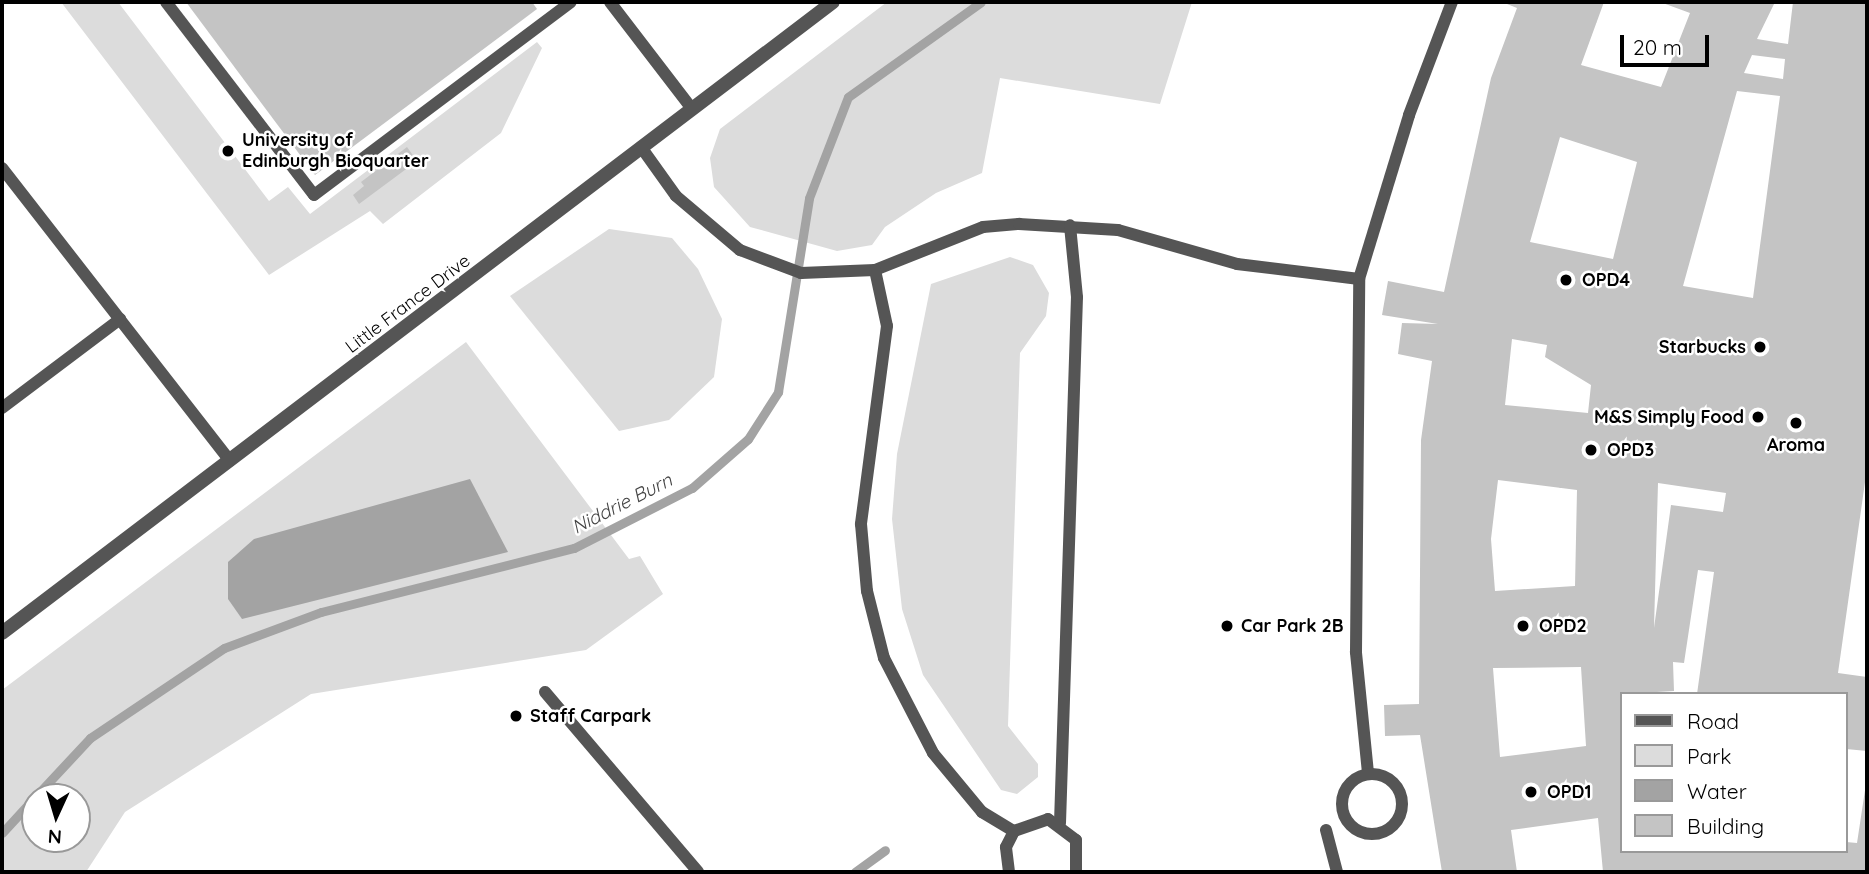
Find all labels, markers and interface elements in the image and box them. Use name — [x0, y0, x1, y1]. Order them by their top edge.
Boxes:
scale bar — [1624, 21, 1713, 65]
text: 20 m — [1633, 34, 1682, 60]
place label: University of Edinburgh Bioquarter — [242, 130, 429, 172]
marker: University of Edinburgh Bioquarter — [220, 143, 236, 159]
street label: Little France Drive — [341, 250, 475, 358]
place label: OPD4 — [1582, 269, 1630, 291]
marker: OPD4 — [1556, 270, 1576, 290]
place label: Starbucks — [1659, 336, 1746, 358]
marker: Starbucks — [1752, 339, 1768, 355]
place label: M&S Simply Food — [1594, 406, 1744, 428]
marker: M&S Simply Food — [1750, 409, 1766, 425]
marker: Aroma — [1788, 415, 1804, 431]
place label: Aroma — [1767, 434, 1825, 456]
place label: OPD3 — [1607, 439, 1654, 461]
marker: OPD3 — [1581, 440, 1601, 460]
water label: Niddrie Burn — [568, 469, 676, 539]
place label: Car Park 2B — [1241, 615, 1344, 637]
place label: OPD2 — [1539, 615, 1587, 637]
marker: OPD2 — [1513, 616, 1533, 636]
marker: Car Park 2B — [1219, 618, 1235, 634]
legend — [1620, 692, 1848, 853]
place label: Staff Carpark — [530, 705, 651, 727]
marker: Staff Carpark — [508, 708, 524, 724]
text: Road — [1687, 708, 1739, 734]
text: Park — [1687, 743, 1731, 769]
text: Water — [1687, 778, 1747, 804]
place label: OPD1 — [1547, 781, 1591, 803]
marker: OPD1 — [1521, 782, 1541, 802]
north arrow — [21, 783, 91, 853]
text: Building — [1687, 813, 1764, 839]
text: N — [47, 824, 62, 849]

